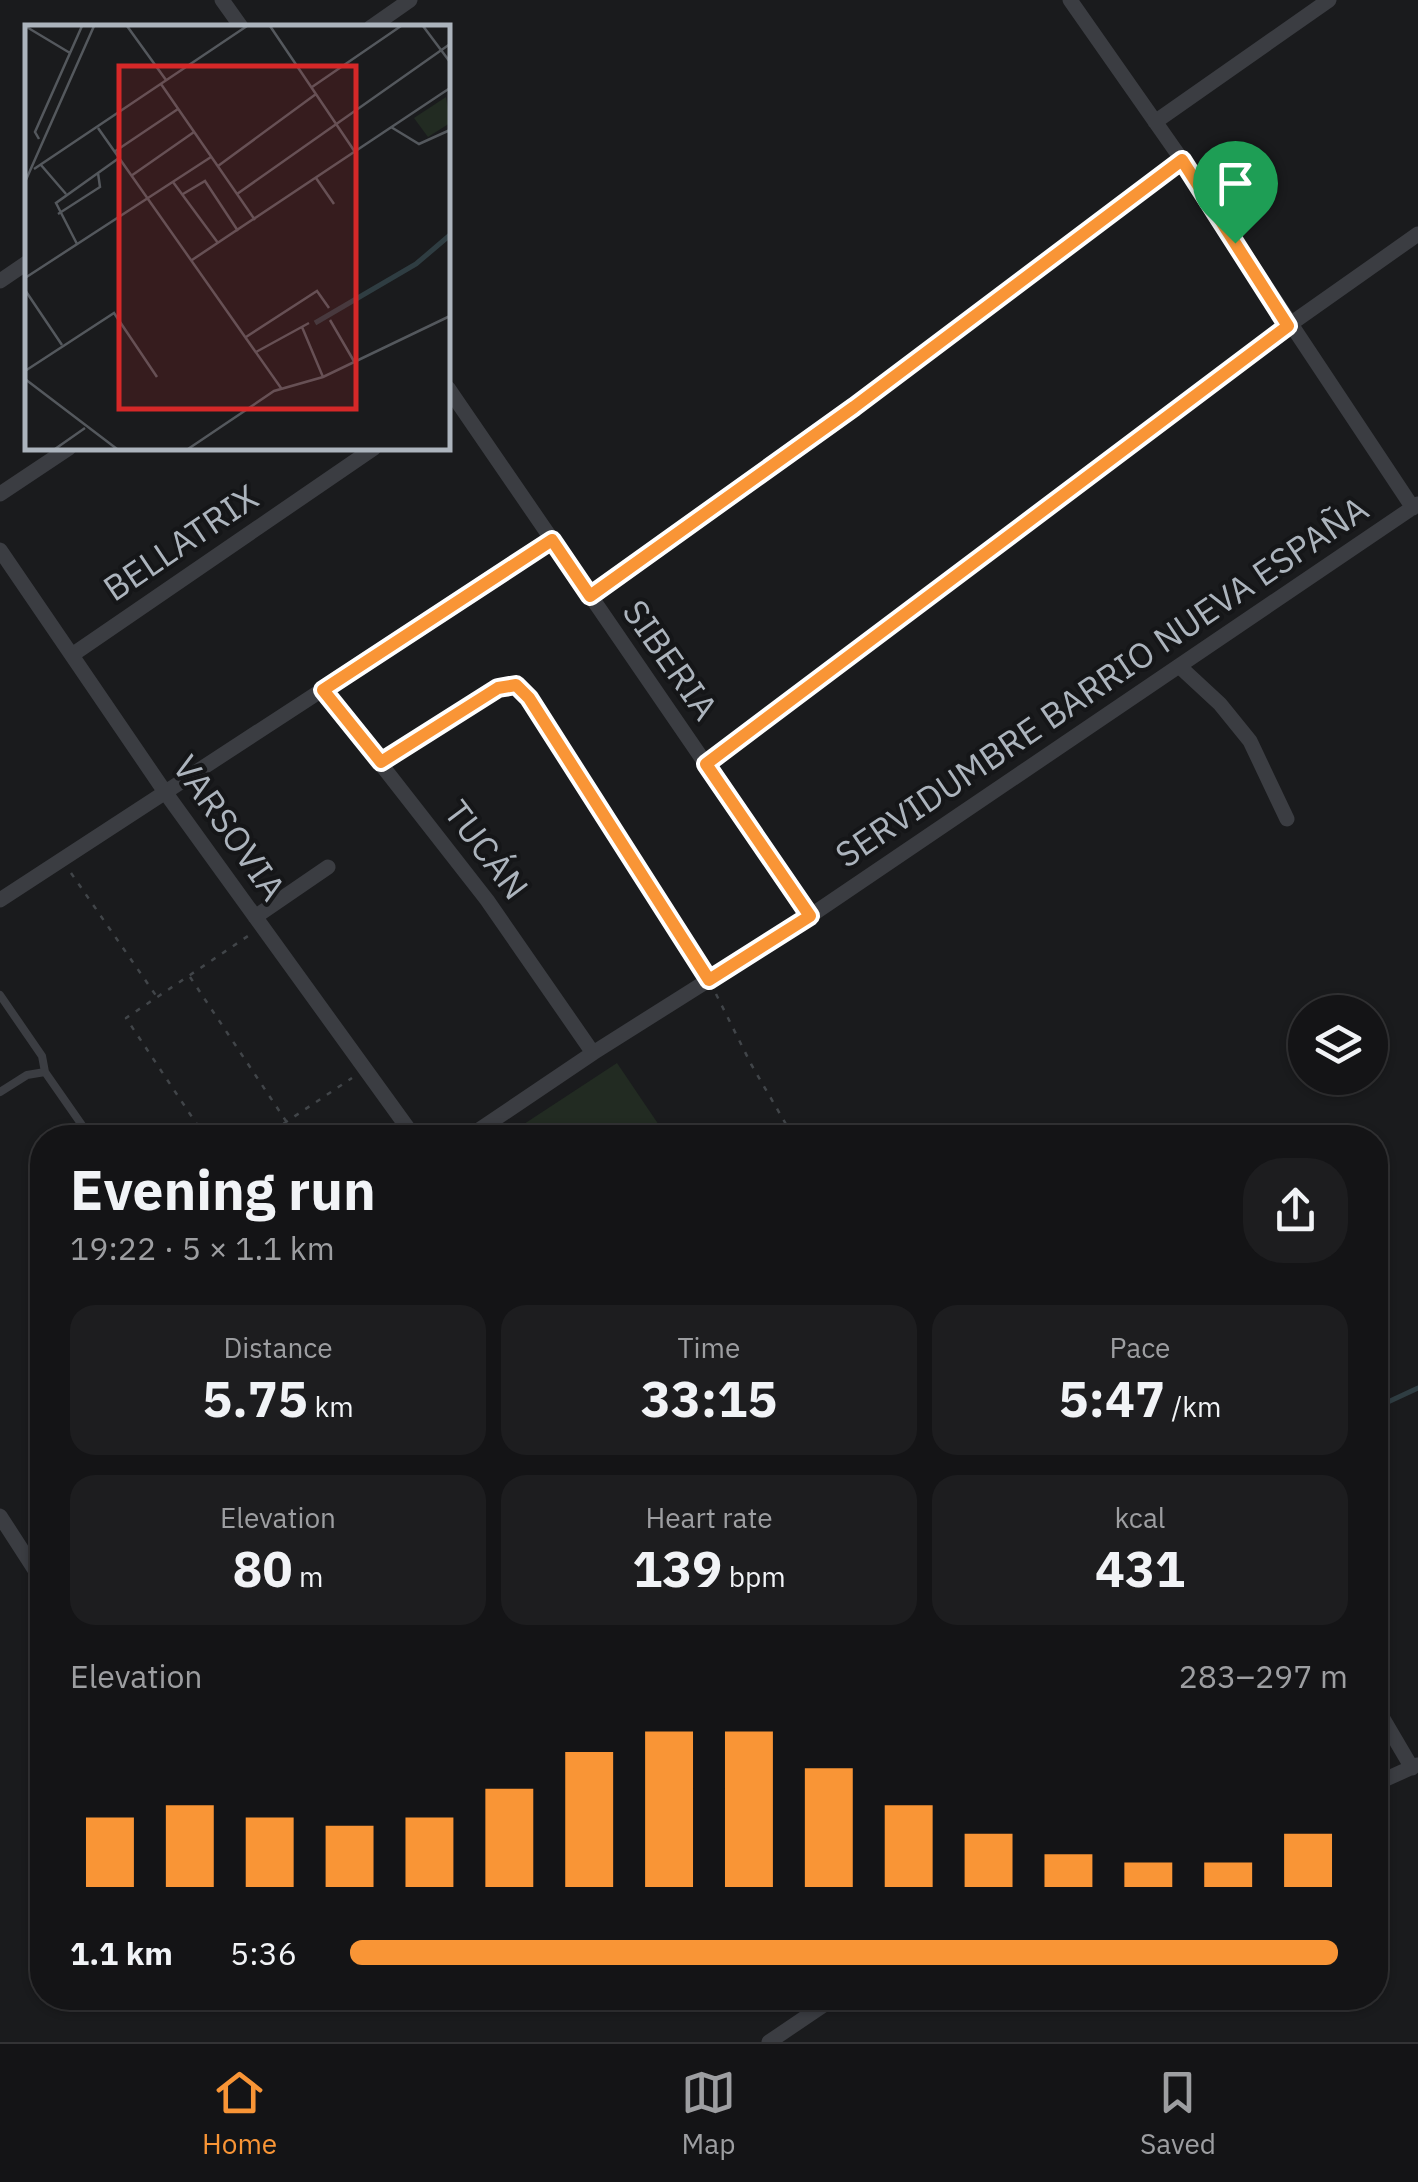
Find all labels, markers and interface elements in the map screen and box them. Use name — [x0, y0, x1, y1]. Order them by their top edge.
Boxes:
inset map — [25, 25, 450, 450]
pin — [1193, 141, 1278, 244]
icon: arrive — [1208, 156, 1263, 211]
street label: BELLATRIX — [94, 474, 267, 611]
street label: SERVIDUMBRE BARRIO NUEVA ESPAÑA — [826, 485, 1377, 877]
street label: SIBERIA — [613, 590, 729, 729]
street label: VARSOVIA — [163, 746, 297, 909]
street label: TUCÁN — [435, 791, 539, 908]
map controls — [1288, 995, 1388, 1095]
button: layers — [1288, 995, 1388, 1095]
text: Evening run — [70, 1154, 376, 1225]
button: share — [1243, 1158, 1348, 1263]
text: 19:22 · 5 × 1.1 km — [70, 1227, 335, 1269]
text: Distance — [223, 1329, 333, 1366]
text: Time — [678, 1329, 740, 1366]
text: Pace — [1110, 1329, 1170, 1366]
text: 5.75 — [202, 1366, 308, 1431]
text: 33:15 — [641, 1366, 777, 1431]
text: 5:47 — [1058, 1366, 1165, 1431]
text: km — [308, 1388, 354, 1425]
text: /km — [1165, 1388, 1222, 1425]
text: Elevation — [220, 1499, 336, 1536]
text: Heart rate — [645, 1499, 773, 1536]
text: kcal — [1115, 1499, 1165, 1536]
text: 80 — [232, 1536, 292, 1601]
text: 139 — [632, 1536, 722, 1601]
text: 431 — [1095, 1536, 1185, 1601]
text: m — [292, 1558, 324, 1595]
text: bpm — [722, 1558, 786, 1595]
text: Elevation — [70, 1655, 203, 1697]
text: 283–297 m — [1178, 1655, 1348, 1697]
text: 1.1 km — [70, 1932, 173, 1974]
text: 5:36 — [230, 1932, 297, 1974]
tab: Home — [202, 2065, 277, 2162]
tab: Map — [681, 2065, 736, 2162]
tab: Saved — [1140, 2065, 1216, 2162]

